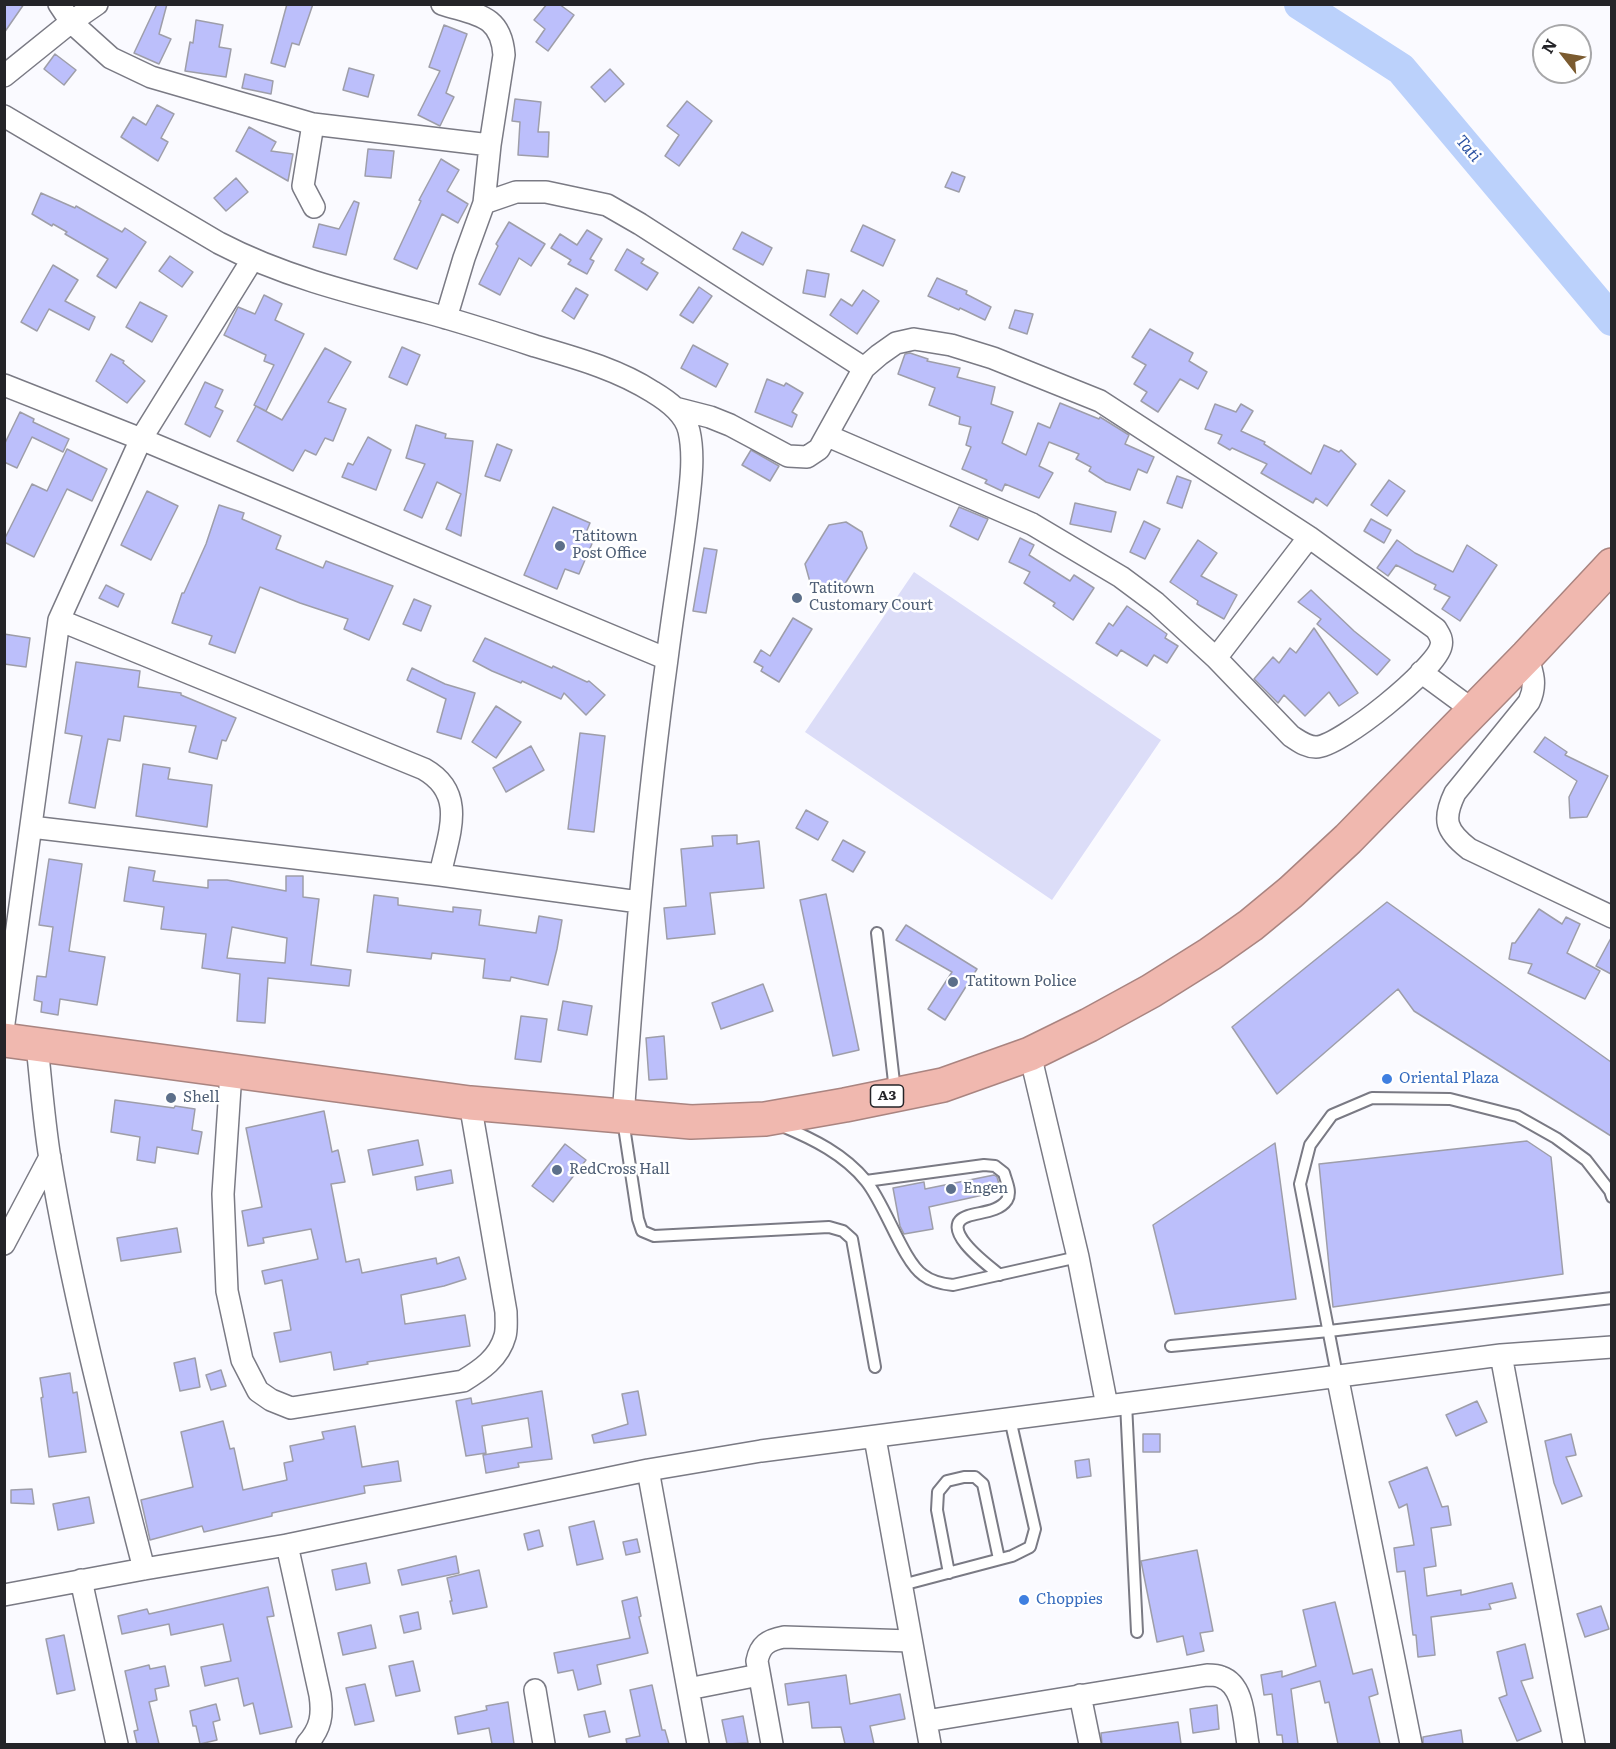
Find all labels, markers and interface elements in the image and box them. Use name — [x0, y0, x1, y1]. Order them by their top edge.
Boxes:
north arrow — [1532, 24, 1592, 84]
text: N — [1535, 34, 1562, 58]
water label: Tati — [1451, 132, 1485, 166]
place label: Tatitown Post Office — [572, 528, 647, 563]
marker: Tatitown Post Office — [553, 539, 567, 553]
place label: Tatitown Customary Court — [809, 580, 933, 615]
marker: Tatitown Customary Court — [790, 591, 804, 605]
place label: Tatitown Police — [965, 973, 1077, 991]
marker: Tatitown Police — [946, 975, 960, 989]
place label: Oriental Plaza — [1399, 1070, 1499, 1088]
marker: Oriental Plaza — [1380, 1072, 1394, 1086]
road number: A3 — [870, 1085, 904, 1107]
place label: Shell — [183, 1089, 219, 1107]
marker: Shell — [164, 1091, 178, 1105]
place label: RedCross Hall — [569, 1161, 670, 1179]
marker: RedCross Hall — [550, 1163, 564, 1177]
place label: Engen — [963, 1180, 1008, 1198]
marker: Engen — [944, 1182, 958, 1196]
place label: Choppies — [1036, 1591, 1103, 1609]
marker: Choppies — [1017, 1593, 1031, 1607]

